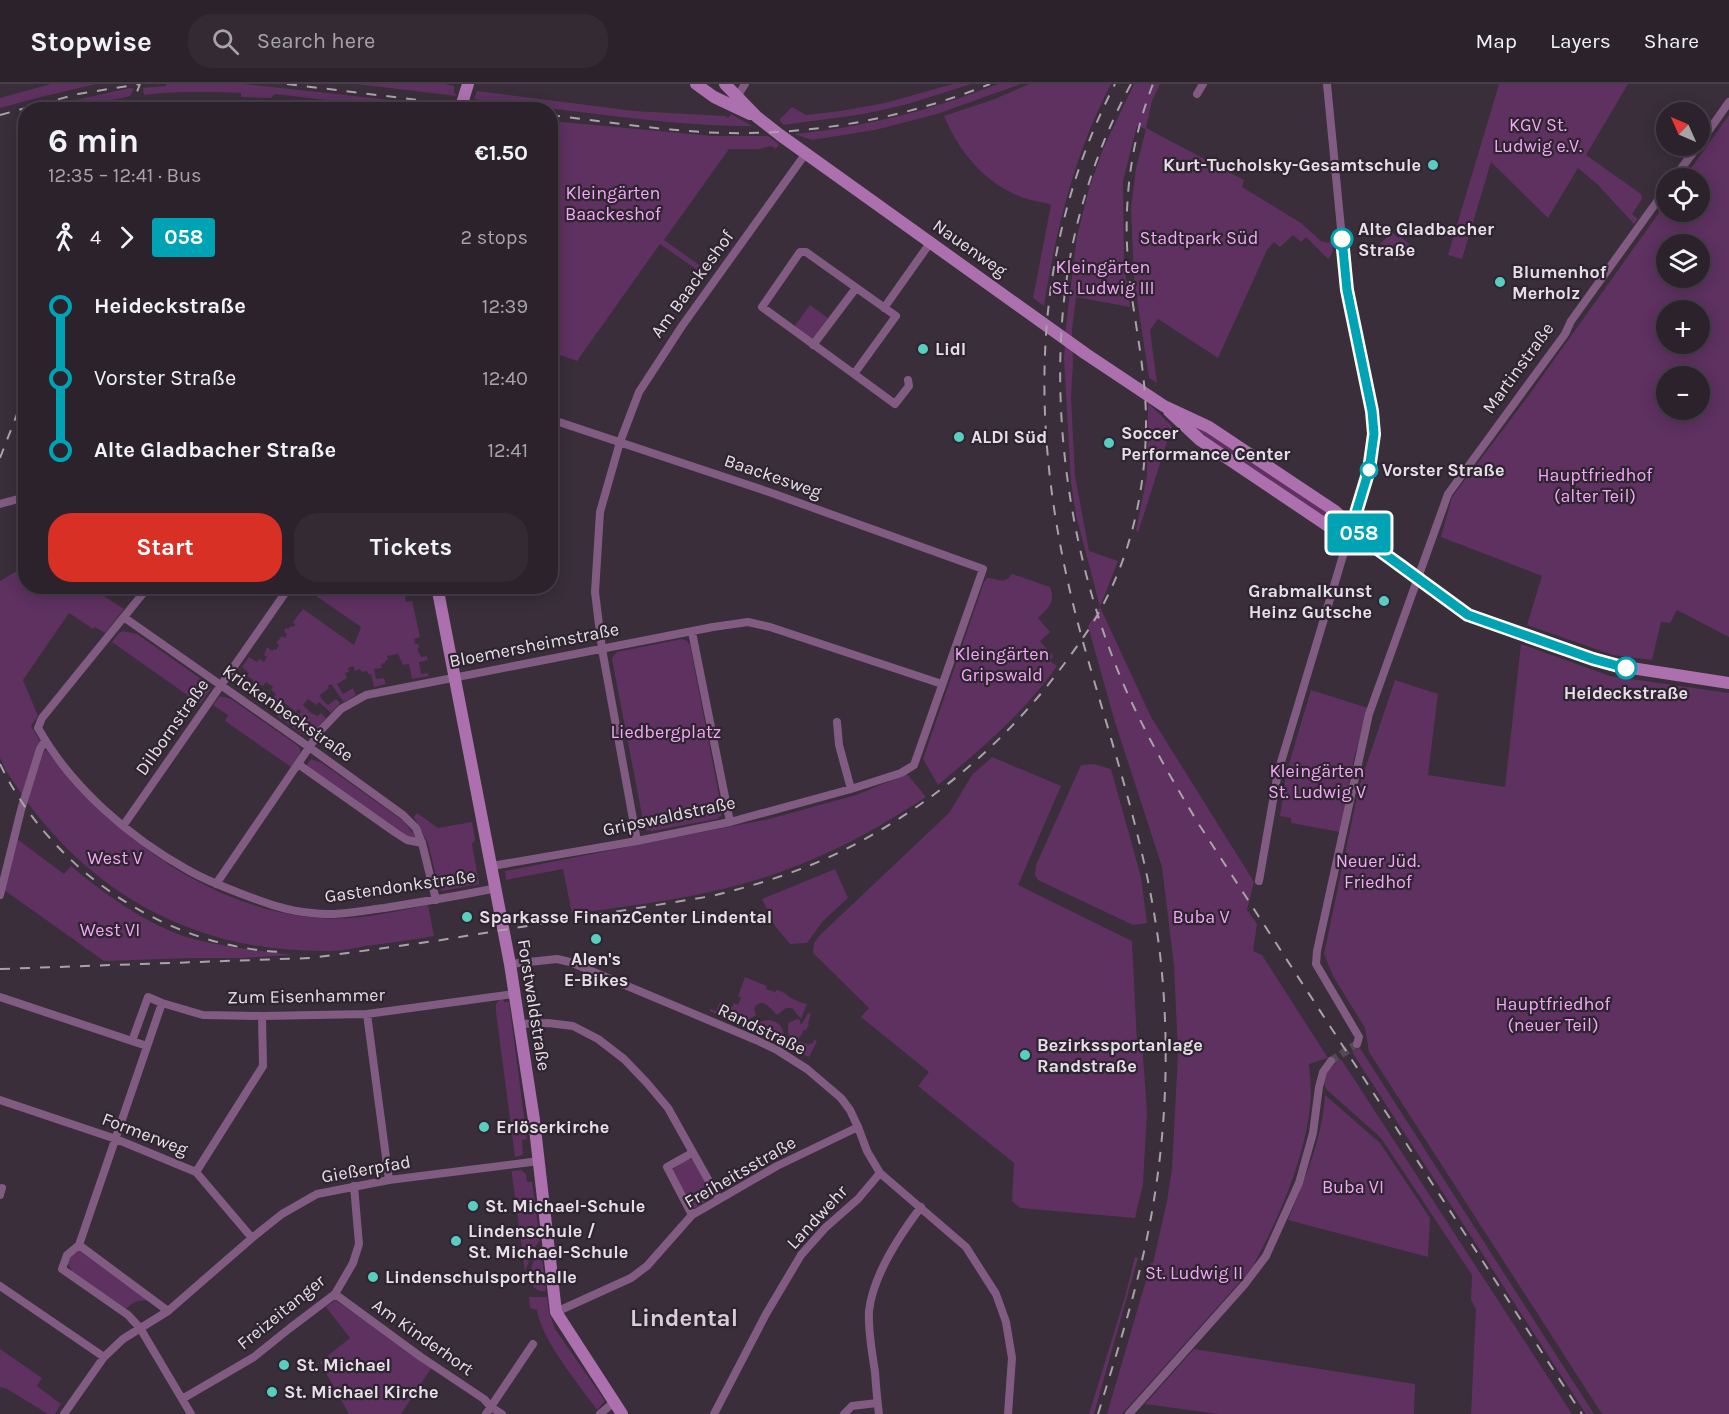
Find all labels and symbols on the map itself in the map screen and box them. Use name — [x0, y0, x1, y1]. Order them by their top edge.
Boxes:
north arrow — [1656, 102, 1710, 156]
park label: KGV St. Ludwig e.V. — [1494, 114, 1582, 157]
place label: Kurt-Tucholsky-Gesamtschule — [1163, 154, 1421, 176]
marker: Kurt-Tucholsky-Gesamtschule — [1426, 158, 1440, 172]
park label: Kleingärten Baackeshof — [565, 182, 662, 225]
street label: Nauenweg — [929, 214, 1011, 282]
place label: Alte Gladbacher Straße — [1358, 218, 1494, 261]
street label: Am Baackeshof — [646, 225, 739, 342]
park label: Stadtpark Süd — [1140, 227, 1258, 249]
marker: Alte Gladbacher Straße — [1331, 228, 1353, 250]
park label: Kleingärten St. Ludwig III — [1051, 256, 1155, 299]
place label: Blumenhof Merholz — [1512, 261, 1607, 304]
marker: Blumenhof Merholz — [1493, 275, 1507, 289]
street label: Martinstraße — [1477, 318, 1559, 418]
place label: Lidl — [935, 338, 966, 360]
marker: Lidl — [916, 342, 930, 356]
place label: Soccer Performance Center — [1121, 422, 1290, 465]
place label: ALDI Süd — [971, 426, 1047, 448]
marker: ALDI Süd — [952, 430, 966, 444]
marker: Soccer Performance Center — [1102, 436, 1116, 450]
street label: Baackesweg — [721, 449, 825, 503]
place label: Vorster Straße — [1382, 459, 1505, 481]
marker: Vorster Straße — [1360, 461, 1378, 479]
park label: Hauptfriedhof (alter Teil) — [1538, 464, 1653, 507]
line badge: 058 — [1324, 514, 1394, 552]
place label: Grabmalkunst Heinz Gutsche — [1248, 580, 1372, 623]
marker: Grabmalkunst Heinz Gutsche — [1377, 594, 1391, 608]
street label: Bloemersheimstraße — [447, 618, 621, 672]
park label: Kleingärten Gripswald — [955, 643, 1049, 686]
marker: Heideckstraße — [1615, 657, 1637, 679]
street label: Krickenbeckstraße — [218, 660, 358, 766]
street label: Dilbornstraße — [131, 674, 213, 780]
place label: Heideckstraße — [1564, 682, 1688, 704]
park label: Liedbergplatz — [611, 721, 721, 743]
park label: Kleingärten St. Ludwig V — [1268, 760, 1366, 803]
street label: Gripswaldstraße — [601, 791, 737, 841]
park label: West V — [87, 847, 143, 869]
park label: Neuer Jüd. Friedhof — [1336, 850, 1420, 893]
street label: Gastendonkstraße — [323, 865, 477, 907]
place label: Sparkasse FinanzCenter Lindental — [479, 906, 772, 928]
park label: Buba V — [1172, 906, 1230, 928]
marker: Sparkasse FinanzCenter Lindental — [460, 910, 474, 924]
park label: West VI — [80, 919, 140, 941]
marker: Alen's E-Bikes — [589, 932, 603, 946]
street label: Forstwaldstraße — [513, 938, 555, 1072]
place label: Alen's E-Bikes — [564, 948, 628, 991]
street label: Zum Eisenhammer — [227, 984, 386, 1008]
park label: Hauptfriedhof (neuer Teil) — [1496, 993, 1611, 1036]
street label: Randstraße — [714, 998, 810, 1060]
place label: Bezirkssportanlage Randstraße — [1037, 1034, 1203, 1077]
marker: Bezirkssportanlage Randstraße — [1018, 1048, 1032, 1062]
street label: Formerweg — [99, 1108, 191, 1160]
place label: Erlöserkirche — [496, 1116, 609, 1138]
marker: Erlöserkirche — [477, 1120, 491, 1134]
street label: Freiheitsstraße — [680, 1131, 800, 1213]
street label: Gießerpfad — [320, 1150, 412, 1188]
park label: Buba VI — [1322, 1176, 1384, 1198]
street label: Landwehr — [782, 1180, 852, 1254]
place label: St. Michael-Schule — [485, 1195, 645, 1217]
marker: St. Michael-Schule — [466, 1199, 480, 1213]
place label: Lindenschule / St. Michael-Schule — [468, 1220, 628, 1263]
marker: Lindenschule / St. Michael-Schule — [449, 1234, 463, 1248]
park label: St. Ludwig II — [1145, 1262, 1243, 1284]
place label: Lindenschulsporthalle — [385, 1266, 577, 1288]
street label: Freizeitanger — [232, 1269, 330, 1354]
marker: Lindenschulsporthalle — [366, 1270, 380, 1284]
street label: Am Kinderhort — [368, 1294, 478, 1380]
district label: Lindental — [630, 1304, 738, 1332]
place label: St. Michael — [296, 1354, 391, 1376]
marker: St. Michael — [277, 1358, 291, 1372]
place label: St. Michael Kirche — [284, 1381, 439, 1403]
marker: St. Michael Kirche — [265, 1385, 279, 1399]

